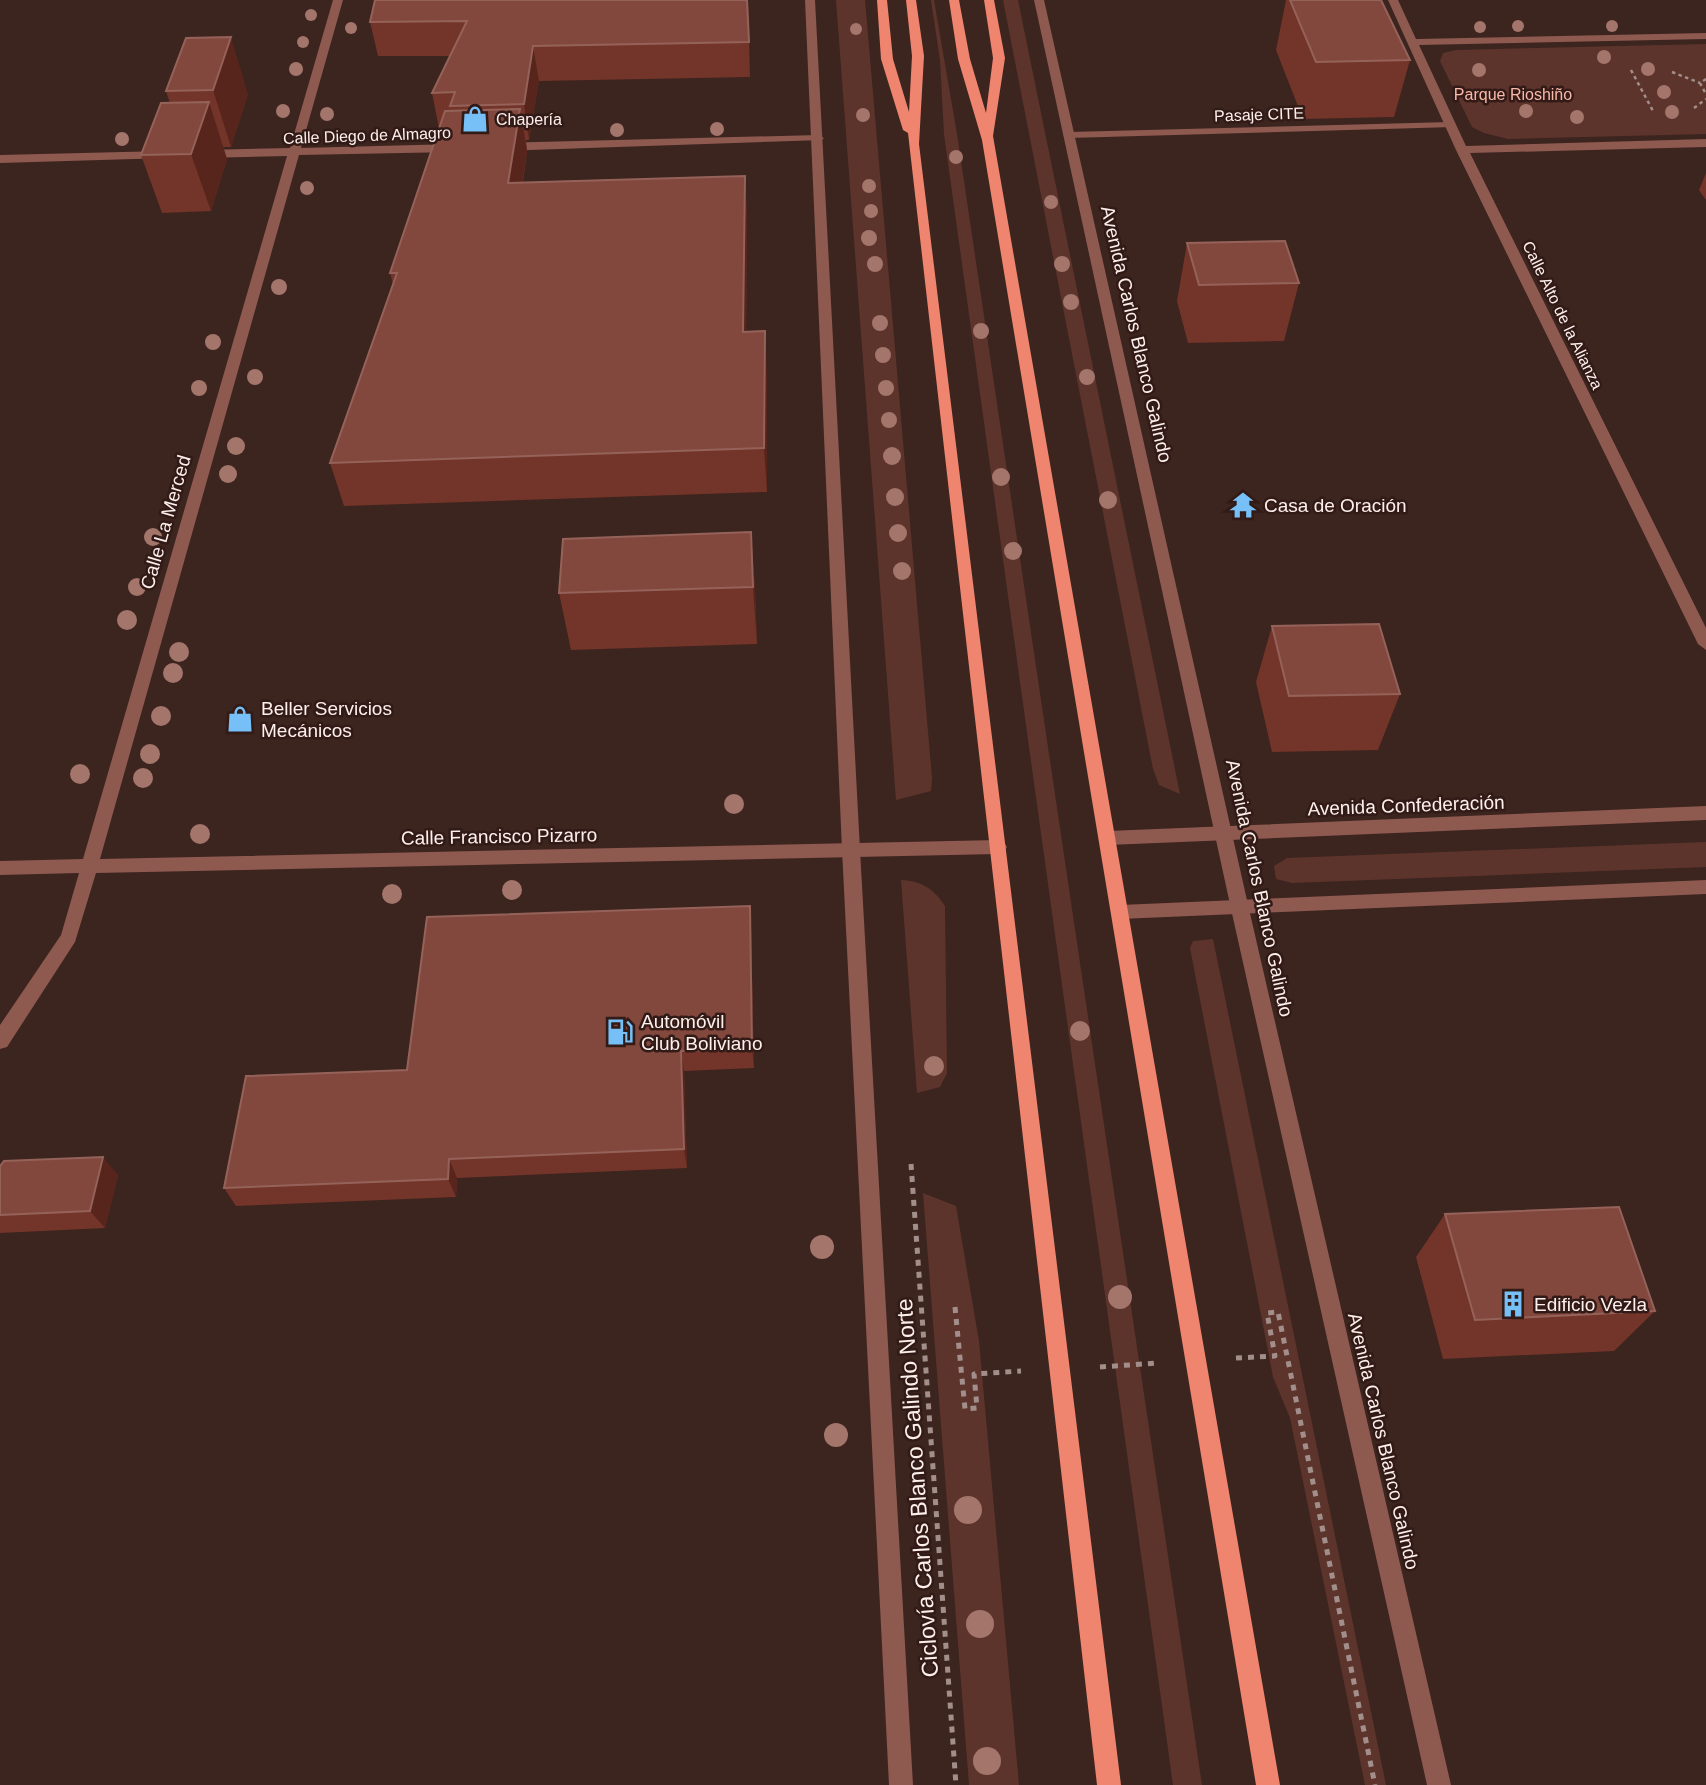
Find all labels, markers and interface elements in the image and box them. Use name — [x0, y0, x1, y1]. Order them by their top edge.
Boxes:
park label: Parque Rioshiño — [1454, 86, 1572, 103]
shop icon: Chapería — [460, 104, 490, 134]
street label: Pasaje CITE — [1214, 104, 1304, 125]
place label: Chapería — [496, 111, 562, 128]
street label: Calle Diego de Almagro — [283, 124, 451, 147]
street label: Avenida Carlos Blanco Galindo — [1097, 204, 1176, 464]
street label: Calle Alto de la Alianza — [1519, 238, 1606, 392]
street label: Calle La Merced — [136, 453, 195, 592]
temple icon: Casa de Oración — [1228, 490, 1258, 520]
place label: Casa de Oración — [1264, 495, 1407, 516]
place label: Beller Servicios Mecánicos — [261, 698, 392, 741]
shop icon: Beller Servicios Mecánicos — [225, 704, 255, 734]
street label: Avenida Carlos Blanco Galindo — [1222, 757, 1297, 1019]
street label: Avenida Confederación — [1307, 792, 1505, 819]
street label: Calle Francisco Pizarro — [401, 824, 597, 849]
place label: Automóvil Club Boliviano — [641, 1011, 762, 1054]
fuel station icon: Automóvil Club Boliviano — [605, 1017, 635, 1047]
building icon: Edificio Vezla — [1498, 1289, 1528, 1319]
place label: Edificio Vezla — [1534, 1294, 1647, 1315]
street label: Ciclovía Carlos Blanco Galindo Norte — [891, 1298, 943, 1678]
street label: Avenida Carlos Blanco Galindo — [1344, 1311, 1423, 1571]

